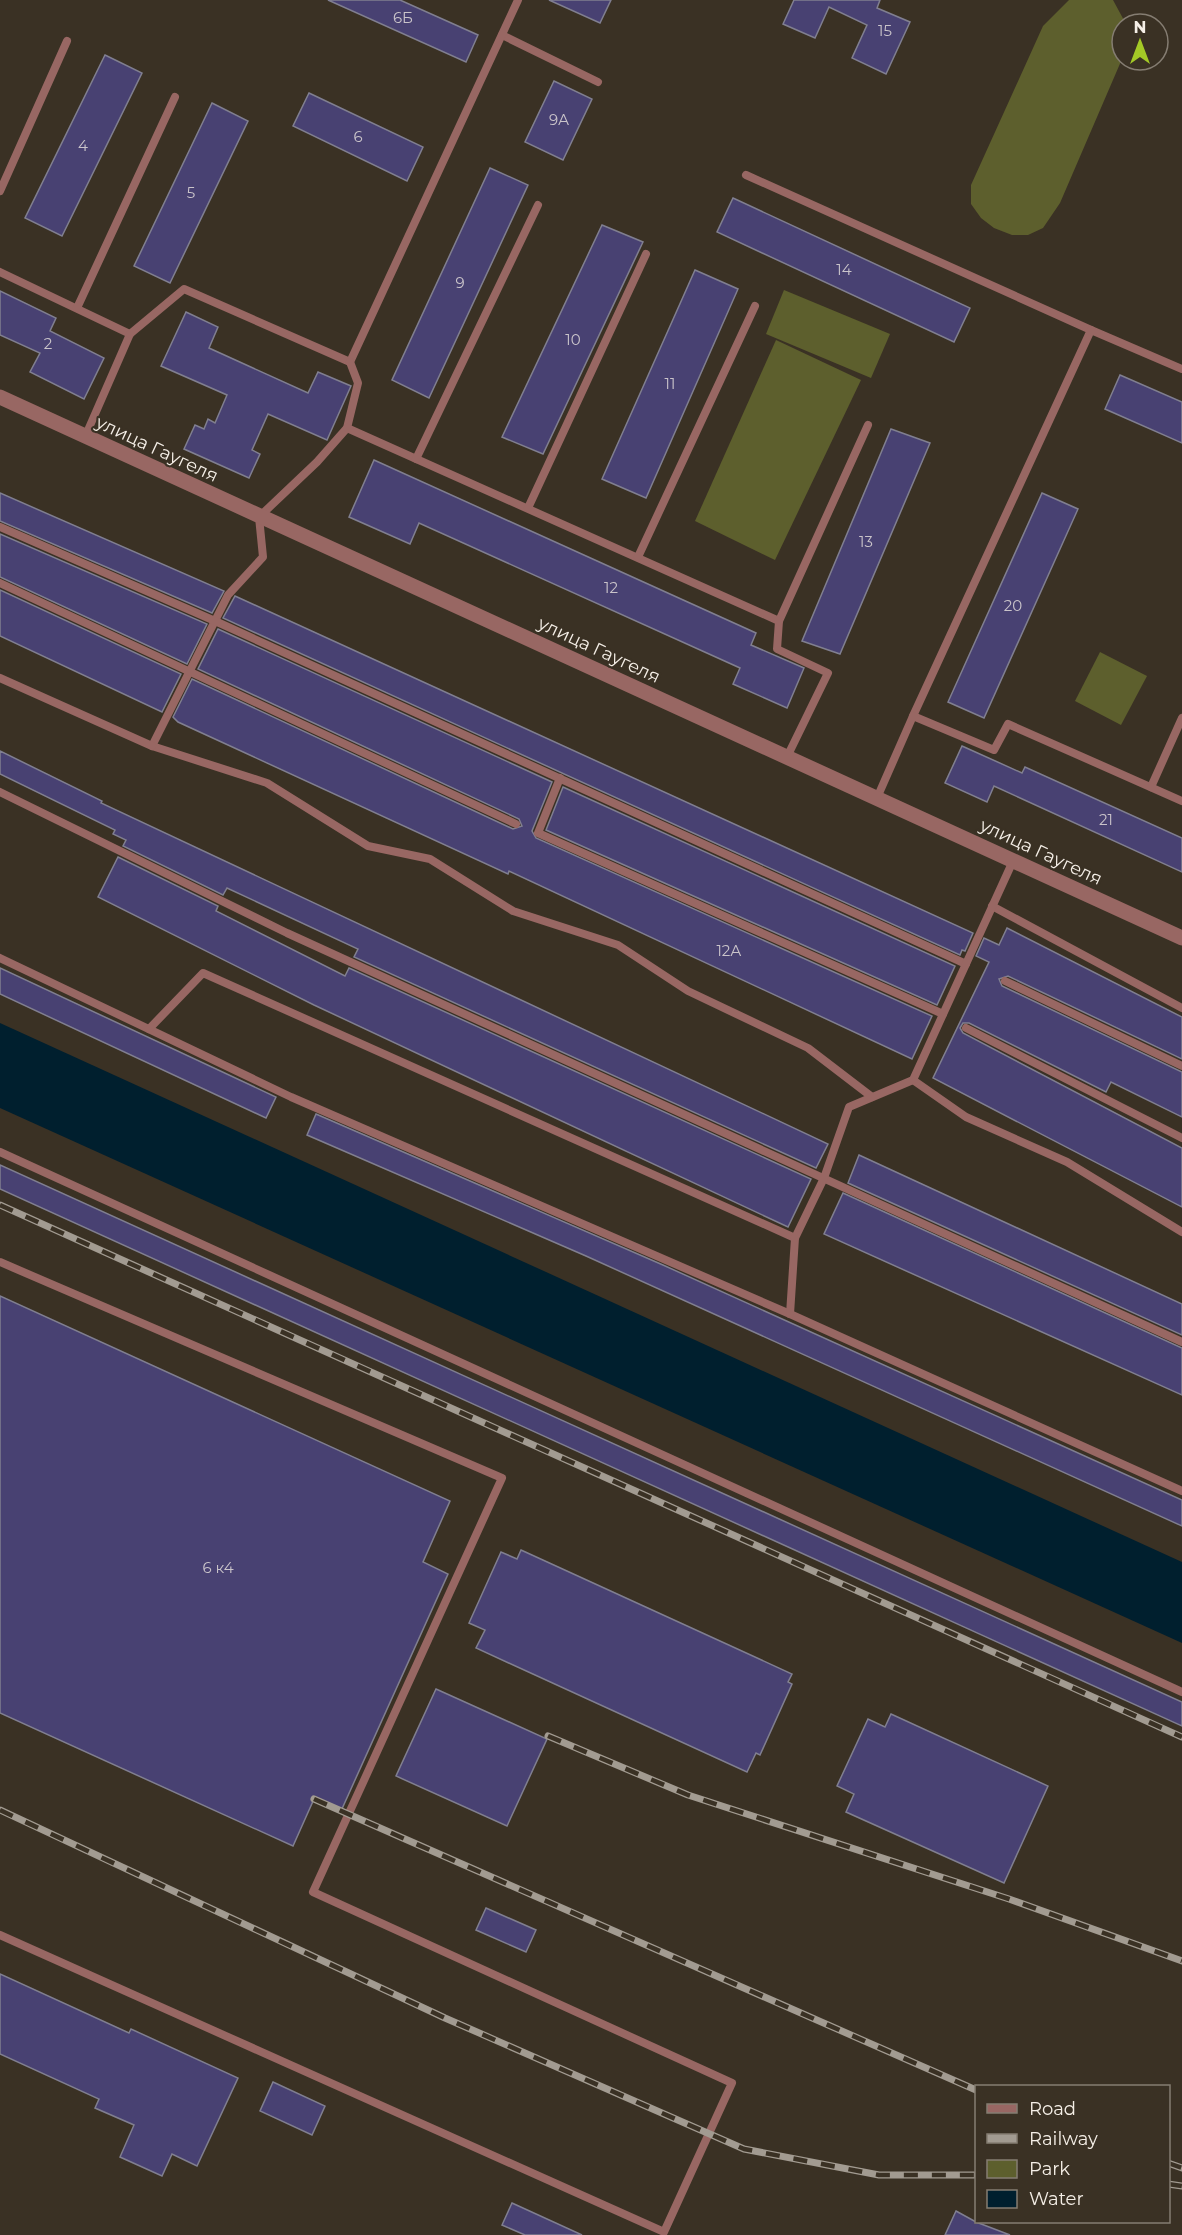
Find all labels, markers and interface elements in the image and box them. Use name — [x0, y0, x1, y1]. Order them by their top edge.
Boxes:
house number: 6Б — [393, 8, 413, 27]
north arrow — [1110, 12, 1170, 72]
text: N — [1134, 18, 1146, 37]
house number: 15 — [878, 21, 892, 40]
house number: 9А — [549, 110, 569, 129]
house number: 6 — [353, 127, 363, 146]
house number: 4 — [78, 136, 88, 155]
house number: 5 — [187, 183, 195, 202]
house number: 14 — [836, 260, 852, 279]
house number: 9 — [455, 273, 465, 292]
house number: 10 — [565, 330, 581, 349]
house number: 2 — [44, 334, 52, 353]
house number: 11 — [665, 374, 675, 393]
street label: улица Гаугеля — [91, 411, 222, 487]
house number: 13 — [859, 532, 873, 551]
house number: 12 — [604, 578, 618, 597]
house number: 20 — [1004, 596, 1022, 615]
street label: улица Гаугеля — [533, 612, 664, 688]
house number: 21 — [1099, 810, 1113, 829]
street label: улица Гаугеля — [975, 814, 1106, 890]
house number: 12А — [716, 941, 742, 960]
house number: 6 к4 — [202, 1558, 234, 1577]
legend — [975, 2085, 1170, 2223]
text: Road — [1029, 2098, 1076, 2120]
text: Railway — [1029, 2128, 1098, 2150]
text: Park — [1029, 2158, 1070, 2180]
text: Water — [1029, 2188, 1084, 2210]

